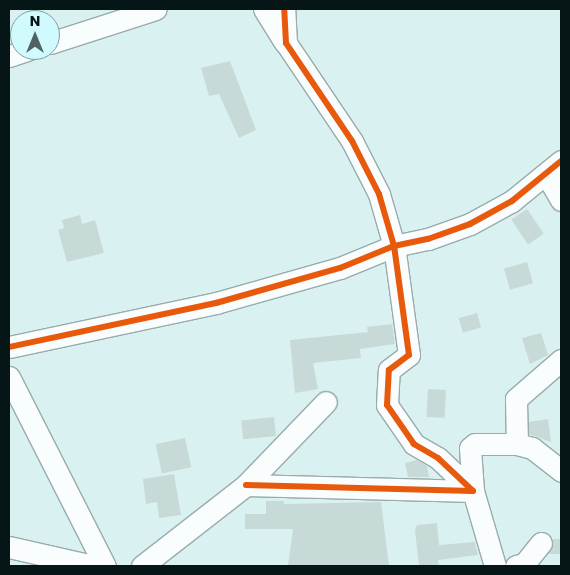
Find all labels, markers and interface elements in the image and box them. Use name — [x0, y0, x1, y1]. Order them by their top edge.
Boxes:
north arrow — [10, 10, 60, 60]
text: N — [30, 11, 40, 31]

